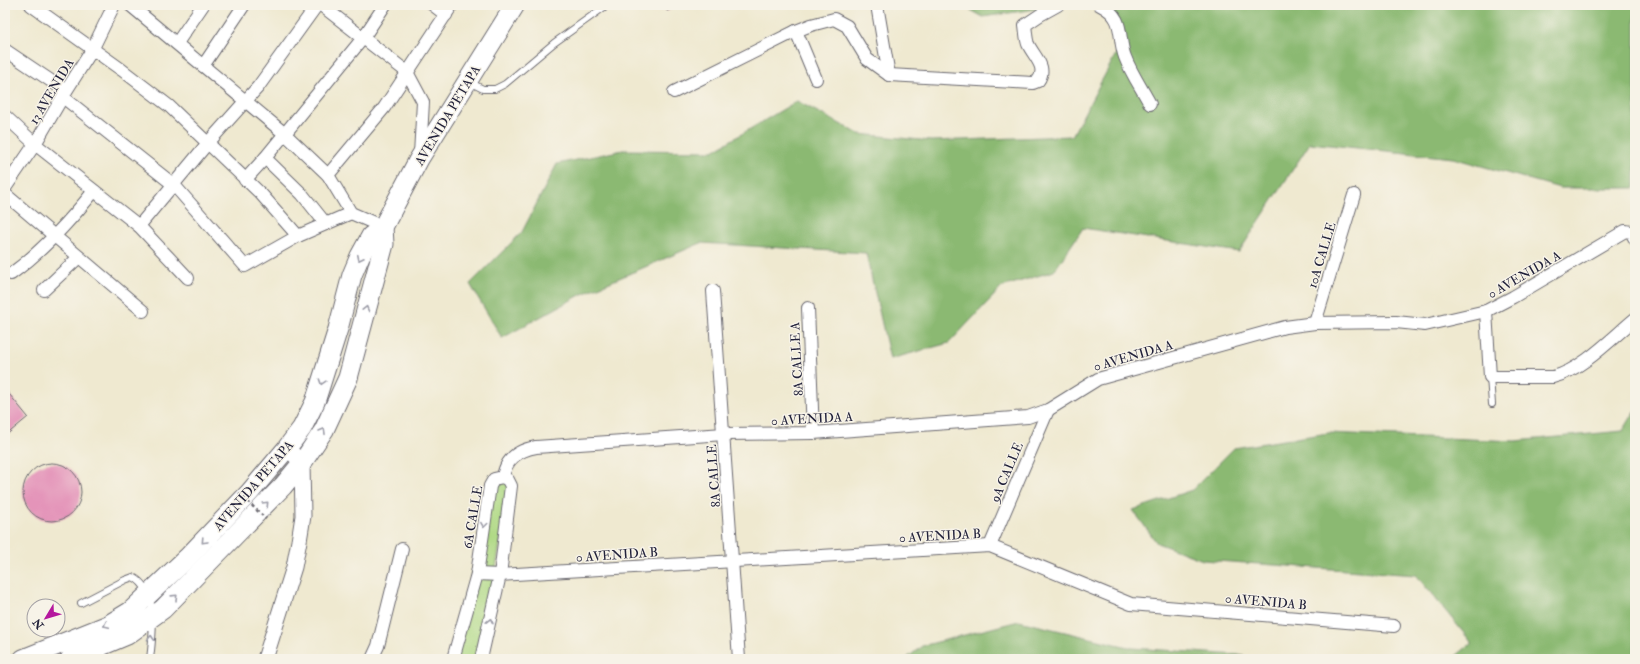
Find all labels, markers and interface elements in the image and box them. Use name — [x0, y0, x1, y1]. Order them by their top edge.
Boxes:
street label: 13 AVENIDA — [26, 55, 78, 127]
street label: AVENIDA PETAPA — [411, 62, 485, 169]
street label: 10A CALLE — [1304, 220, 1340, 290]
street label: 0 AVENIDA A — [1485, 247, 1565, 302]
one-way arrow — [357, 253, 365, 261]
one-way arrow — [361, 305, 370, 312]
street label: 8A CALLE A — [787, 321, 807, 396]
street label: 0 AVENIDA A — [1092, 337, 1176, 375]
one-way arrow — [318, 378, 327, 385]
street label: 0 AVENIDA A — [771, 409, 854, 429]
one-way arrow — [319, 428, 326, 435]
street label: AVENIDA PETAPA — [210, 437, 298, 535]
street label: 9A CALLE — [987, 440, 1027, 506]
street label: 8A CALLE — [704, 444, 724, 508]
street label: 6A CALLE — [460, 485, 486, 550]
one-way arrow — [261, 501, 269, 509]
one-way arrow — [480, 522, 489, 528]
street label: 0 AVENIDA B — [899, 526, 982, 546]
one-way arrow — [202, 536, 209, 543]
street label: 0 AVENIDA B — [576, 544, 659, 566]
street label: 0 AVENIDA B — [1224, 590, 1308, 614]
one-way arrow — [170, 594, 178, 602]
north arrow — [26, 598, 66, 638]
text: N — [30, 615, 47, 633]
one-way arrow — [485, 618, 493, 624]
one-way arrow — [103, 620, 111, 628]
one-way arrow — [147, 635, 156, 641]

